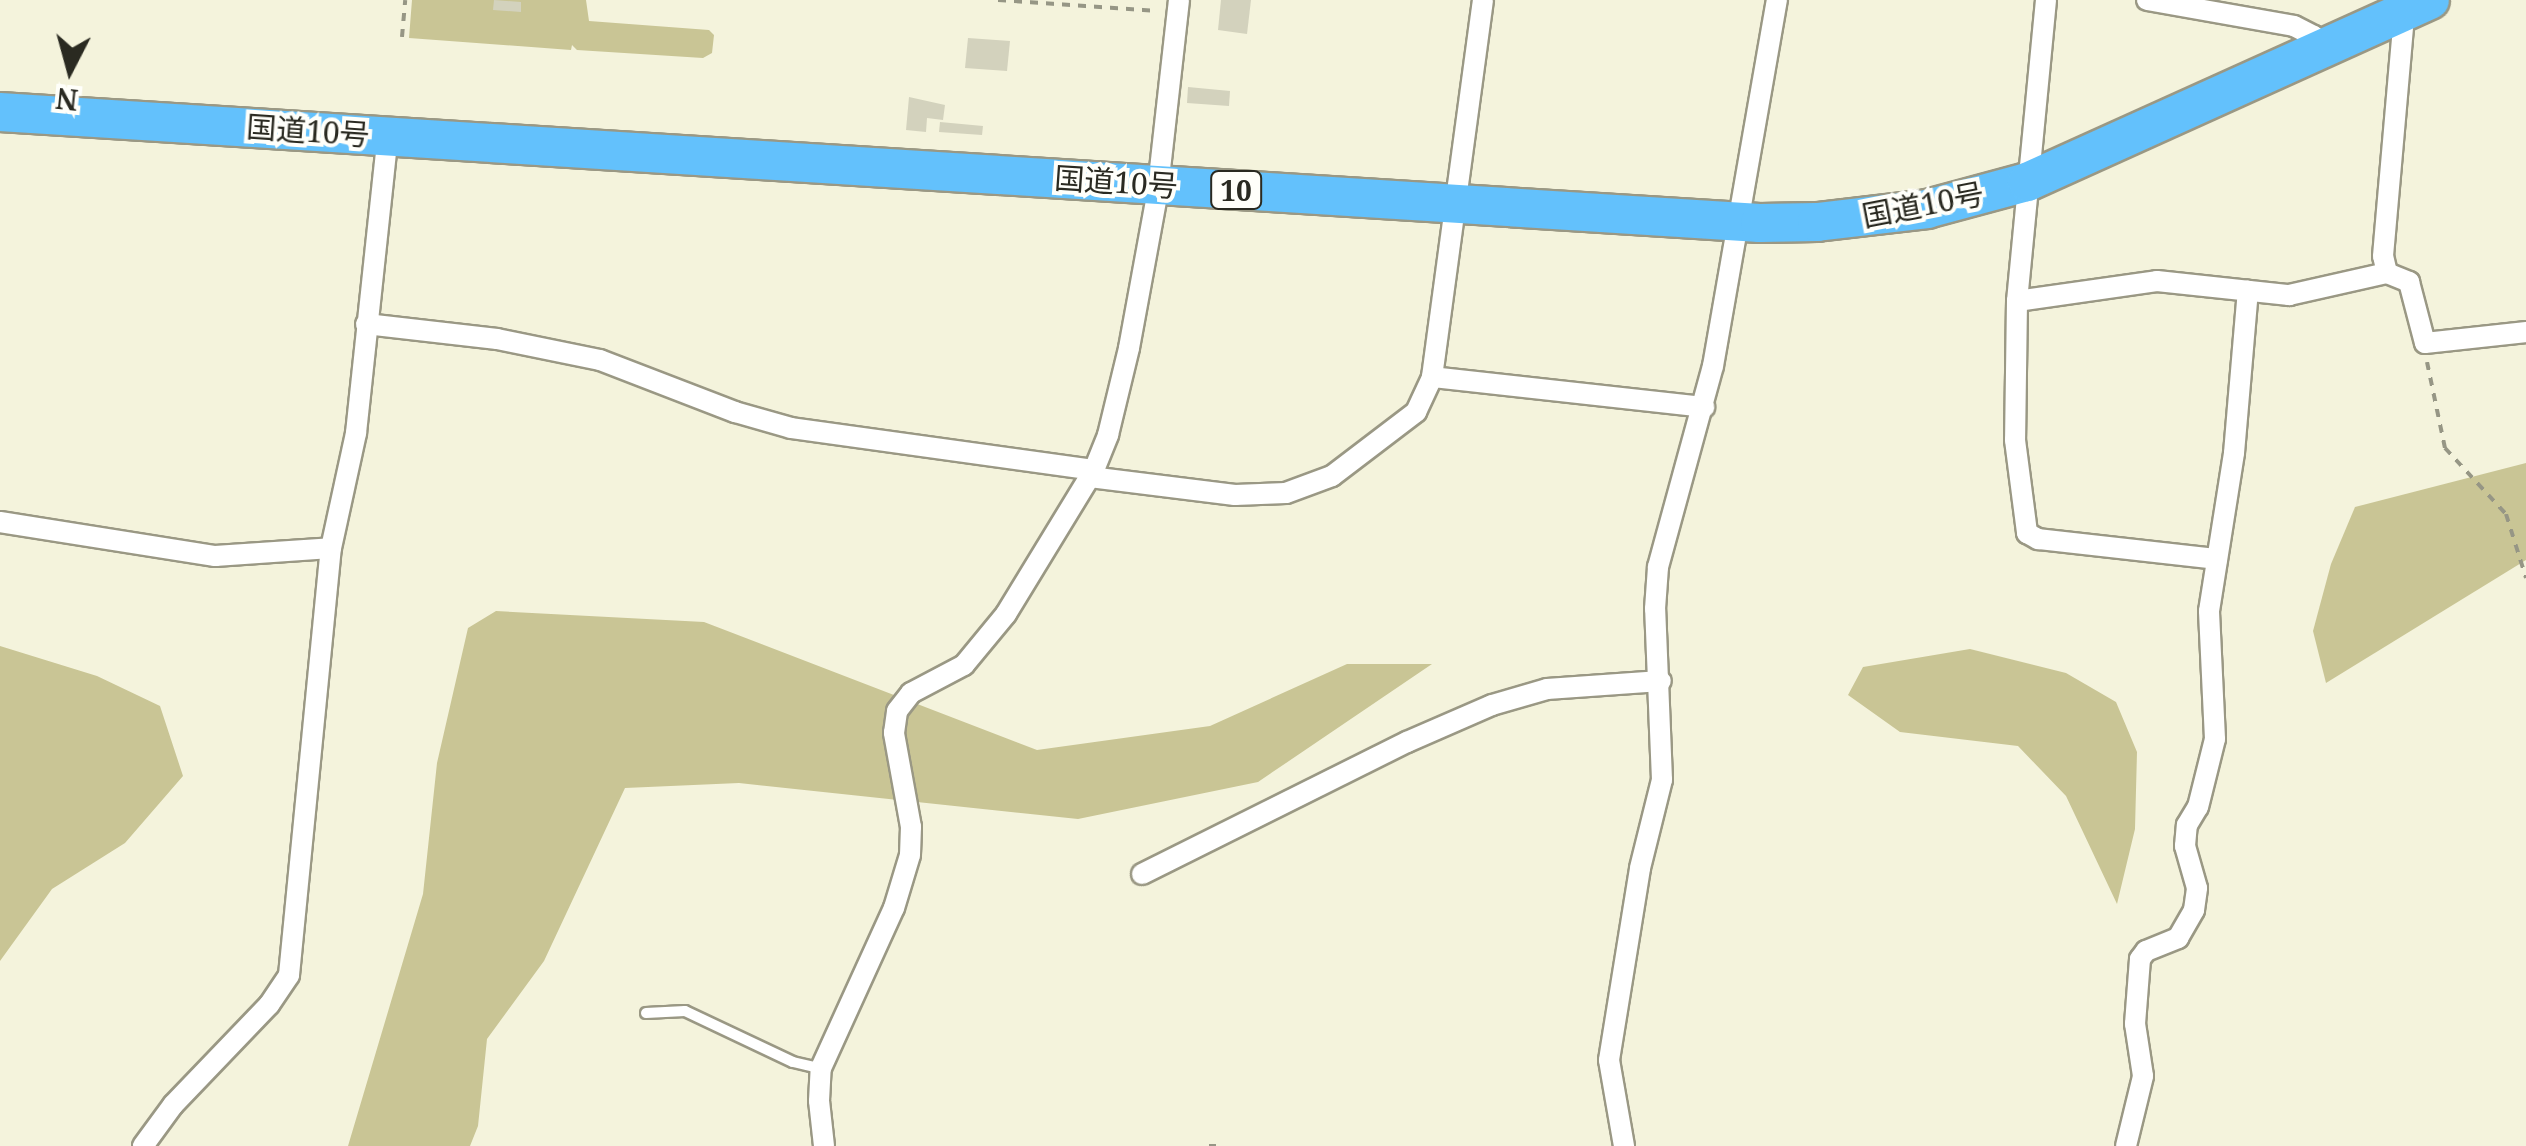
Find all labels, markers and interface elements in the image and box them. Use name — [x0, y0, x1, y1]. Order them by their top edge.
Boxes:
north arrow — [20, 20, 120, 120]
text: N — [54, 80, 80, 120]
street label: 国道10号 — [245, 109, 371, 153]
street label: 国道10号 — [1053, 160, 1179, 204]
road number: 10 — [1208, 167, 1264, 213]
street label: 国道10号 — [1859, 176, 1987, 234]

